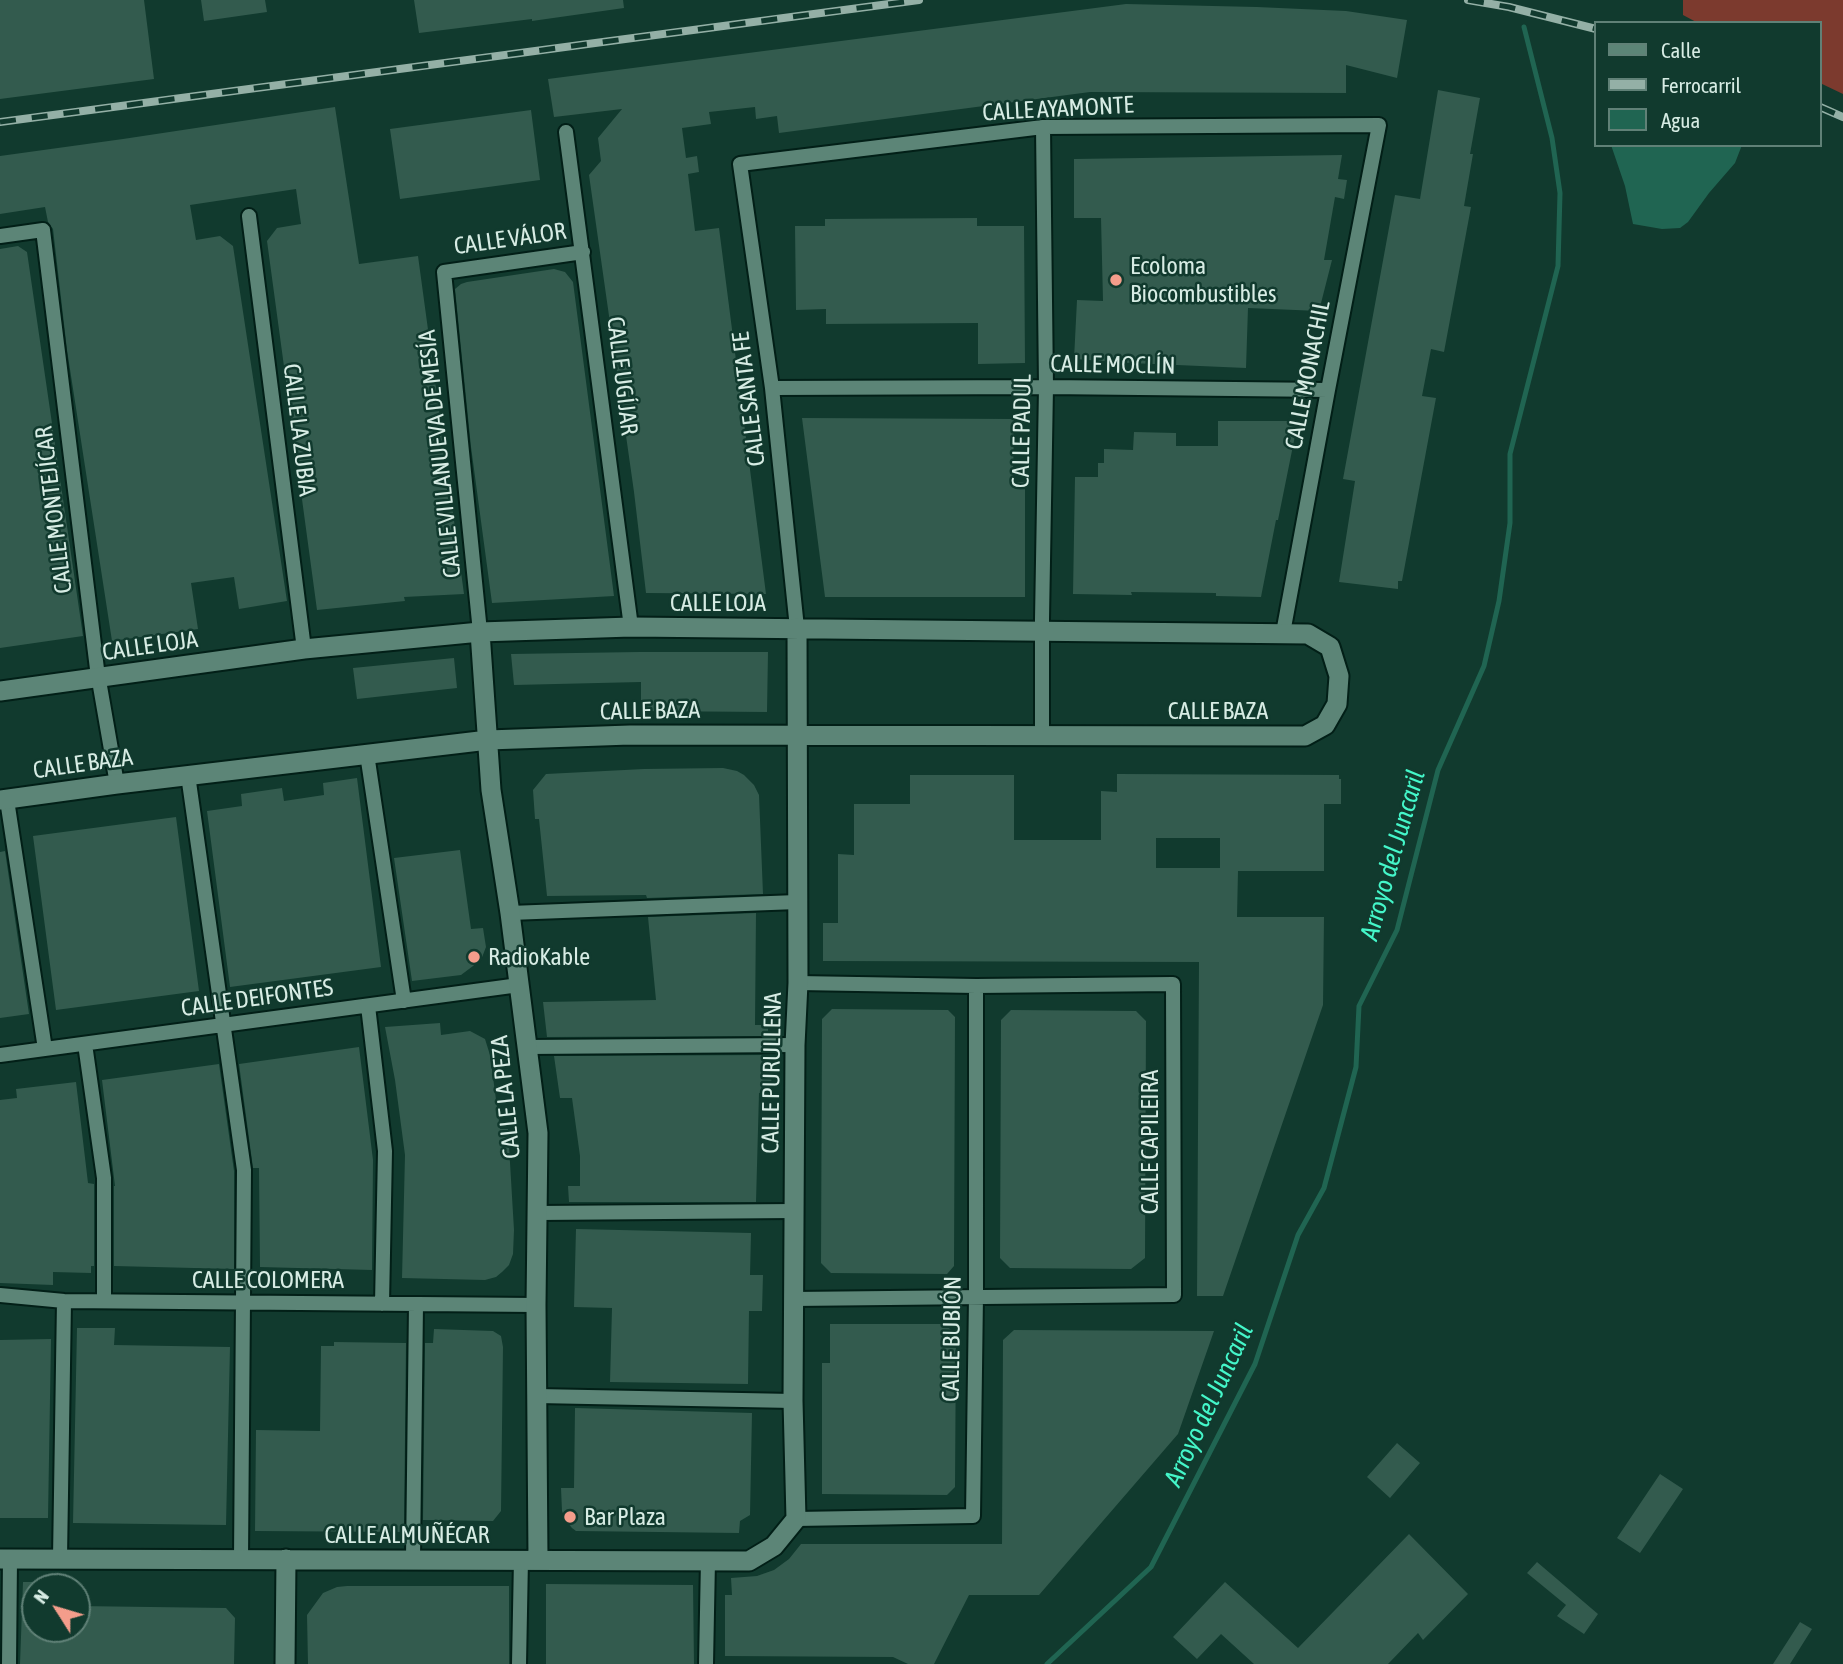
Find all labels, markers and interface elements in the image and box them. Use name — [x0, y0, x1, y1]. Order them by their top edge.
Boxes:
legend — [1594, 21, 1822, 147]
text: Calle — [1661, 38, 1701, 62]
text: Ferrocarril — [1661, 73, 1741, 97]
street label: CALLE AYAMONTE — [982, 91, 1134, 127]
text: Agua — [1661, 108, 1700, 132]
street label: CALLE VÁLOR — [452, 217, 568, 261]
place label: Ecoloma Biocombustibles — [1130, 252, 1276, 308]
marker: Ecoloma Biocombustibles — [1108, 272, 1124, 288]
street label: CALLE MONACHIL — [1279, 298, 1337, 452]
street label: CALLE UGÍJAR — [600, 315, 644, 437]
street label: CALLE VILLANUEVA DE MESÍA — [413, 329, 467, 579]
street label: CALLE SANTA FE — [726, 330, 772, 468]
street label: CALLE MOCLÍN — [1050, 350, 1176, 380]
street label: CALLE LA ZUBIA — [277, 362, 321, 498]
street label: CALLE PADUL — [1007, 374, 1037, 488]
street label: CALLE MONTEJÍCAR — [29, 425, 79, 595]
street label: CALLE LOJA — [670, 589, 766, 617]
street label: CALLE LOJA — [100, 625, 200, 667]
street label: CALLE BAZA — [600, 696, 700, 726]
street label: CALLE BAZA — [1168, 697, 1268, 725]
street label: CALLE BAZA — [31, 743, 135, 785]
water label: Arroyo del Juncaril — [1354, 766, 1432, 944]
place label: RadioKable — [488, 943, 590, 971]
marker: RadioKable — [466, 949, 482, 965]
street label: CALLE DEIFONTES — [179, 973, 335, 1023]
street label: CALLE PURULLENA — [756, 992, 788, 1154]
street label: CALLE LA PEZA — [485, 1034, 527, 1160]
street label: CALLE CAPILEIRA — [1136, 1070, 1164, 1214]
street label: CALLE COLOMERA — [192, 1266, 344, 1294]
street label: CALLE BUBIÓN — [937, 1276, 967, 1402]
water label: Arroyo del Juncaril — [1158, 1319, 1260, 1491]
place label: Bar Plaza — [584, 1503, 666, 1531]
marker: Bar Plaza — [562, 1509, 578, 1525]
street label: CALLE ALMUÑÉCAR — [325, 1521, 489, 1549]
north arrow — [21, 1573, 91, 1643]
text: N — [29, 1585, 53, 1608]

